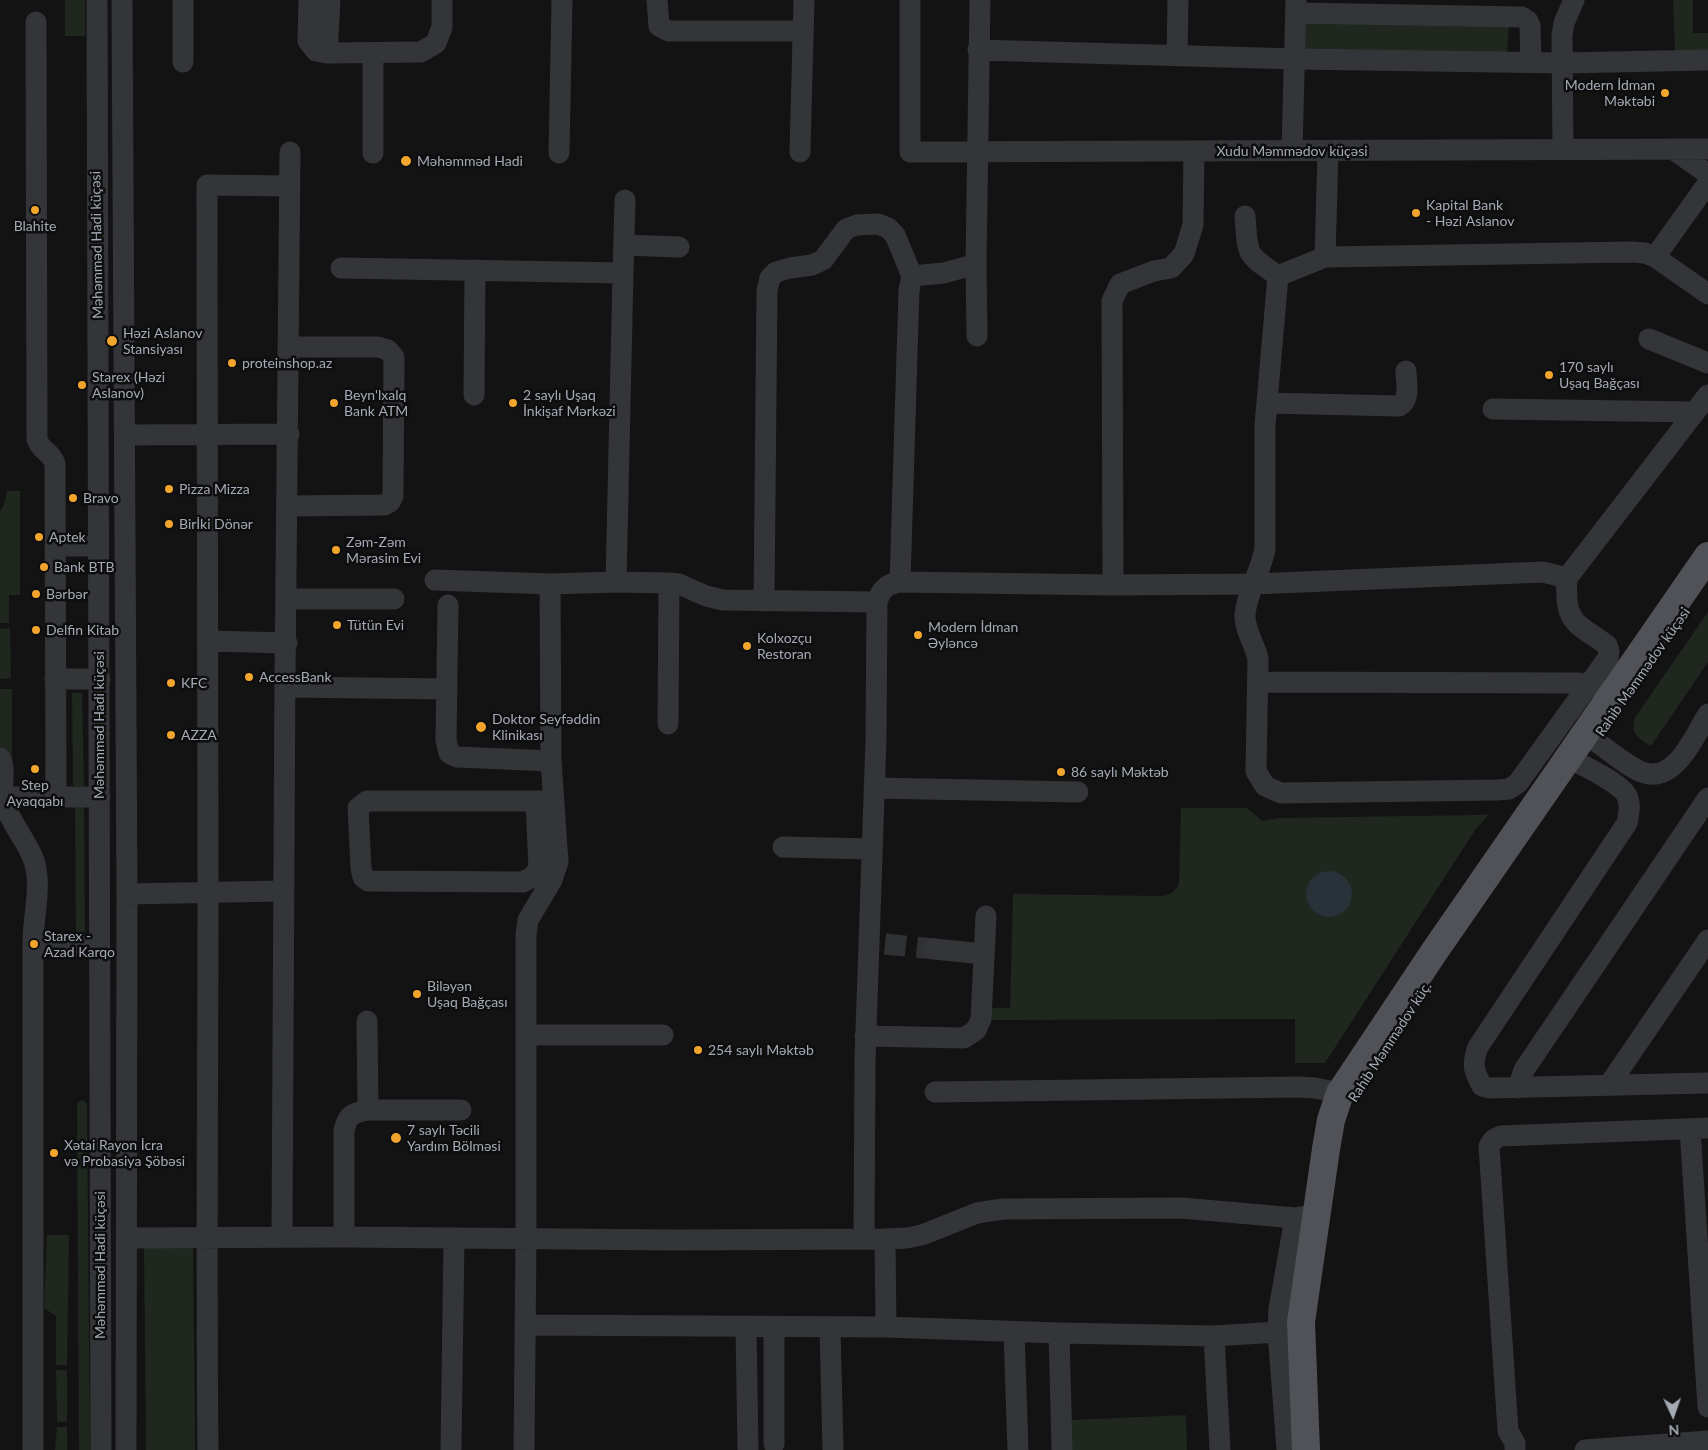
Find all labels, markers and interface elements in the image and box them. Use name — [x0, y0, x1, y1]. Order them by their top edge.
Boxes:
place label: Modern İdman Məktəbi — [1565, 77, 1655, 110]
marker: Modern İdman Məktəbi — [1659, 87, 1671, 99]
street label: Xudu Məmmədov küçəsi — [1216, 143, 1368, 159]
place label: Məhəmməd Hadi — [417, 153, 523, 169]
marker: Məhəmməd Hadi — [399, 154, 413, 168]
street label: Məhəmməd Hadi küçəsi — [87, 171, 107, 319]
place label: Kapital Bank - Həzi Aslanov — [1426, 197, 1514, 230]
marker: Blahite — [29, 204, 41, 216]
marker: Kapital Bank - Həzi Aslanov — [1410, 207, 1422, 219]
place label: Blahite — [14, 218, 56, 234]
place label: Həzi Aslanov Stansiyası — [123, 325, 203, 358]
marker: Həzi Aslanov Stansiyası — [105, 334, 119, 348]
place label: proteinshop.az — [242, 355, 332, 371]
marker: proteinshop.az — [226, 357, 238, 369]
place label: 170 saylı Uşaq Bağçası — [1559, 359, 1640, 392]
place label: Starex (Həzi Aslanov) — [92, 369, 165, 402]
marker: 170 saylı Uşaq Bağçası — [1543, 369, 1555, 381]
marker: Starex (Həzi Aslanov) — [76, 379, 88, 391]
place label: Beyn'lxalq Bank ATM — [344, 387, 408, 420]
place label: 2 saylı Uşaq İnkişaf Mərkəzi — [523, 387, 616, 420]
marker: Beyn'lxalq Bank ATM — [328, 397, 340, 409]
marker: 2 saylı Uşaq İnkişaf Mərkəzi — [507, 397, 519, 409]
place label: Pizza Mizza — [179, 481, 250, 497]
marker: Pizza Mizza — [163, 483, 175, 495]
place label: Bravo — [83, 490, 119, 506]
marker: Bravo — [67, 492, 79, 504]
place label: Birİki Dönər — [179, 516, 253, 532]
marker: Birİki Dönər — [163, 518, 175, 530]
place label: Aptek — [49, 529, 86, 545]
marker: Aptek — [33, 531, 45, 543]
place label: Zәm-Zәm Mәrasim Evi — [346, 534, 421, 566]
marker: Zәm-Zәm Mәrasim Evi — [330, 544, 342, 556]
place label: Bank BTB — [54, 559, 115, 575]
marker: Bank BTB — [38, 561, 50, 573]
place label: Bərbər — [46, 586, 88, 602]
marker: Bərbər — [30, 588, 42, 600]
street label: Rahib Məmmədov küçəsi — [1592, 604, 1694, 740]
place label: Tütün Evi — [347, 617, 404, 633]
marker: Tütün Evi — [331, 619, 343, 631]
place label: Modern İdman Əyləncə — [928, 619, 1018, 652]
place label: Delfin Kitab — [46, 622, 119, 638]
marker: Delfin Kitab — [30, 624, 42, 636]
marker: Modern İdman Əyləncə — [912, 629, 924, 641]
place label: Kolxozçu Restoran — [757, 630, 812, 662]
marker: Kolxozçu Restoran — [741, 640, 753, 652]
street label: Məhəmməd Hadi küçəsi — [91, 651, 107, 799]
place label: AccessBank — [259, 669, 332, 685]
marker: AccessBank — [243, 671, 255, 683]
place label: KFC — [181, 675, 207, 691]
marker: KFC — [165, 677, 177, 689]
place label: Doktor Seyfәddin Klinikası — [492, 711, 600, 744]
marker: Doktor Seyfәddin Klinikası — [474, 720, 488, 734]
place label: AZZA — [181, 727, 217, 743]
marker: AZZA — [165, 729, 177, 741]
marker: Step Ayaqqabı — [29, 763, 41, 775]
place label: 86 saylı Məktəb — [1071, 764, 1169, 780]
marker: 86 saylı Məktəb — [1055, 766, 1067, 778]
place label: Step Ayaqqabı — [7, 777, 63, 810]
place label: Starex - Azad Karqo — [44, 928, 115, 960]
marker: Starex - Azad Karqo — [28, 938, 40, 950]
place label: Biləyən Uşaq Bağçası — [427, 978, 508, 1010]
street label: Rahib Məmmədov küç. — [1345, 979, 1435, 1105]
marker: Biləyən Uşaq Bağçası — [411, 988, 423, 1000]
place label: 254 saylı Məktəb — [708, 1042, 814, 1058]
marker: 254 saylı Məktəb — [692, 1044, 704, 1056]
place label: 7 saylı Təcili Yardım Bölməsi — [407, 1122, 501, 1154]
marker: 7 saylı Təcili Yardım Bölməsi — [389, 1131, 403, 1145]
place label: Xətai Rayon İcra və Probasiya Şöbəsi — [64, 1137, 185, 1170]
marker: Xətai Rayon İcra və Probasiya Şöbəsi — [48, 1147, 60, 1159]
street label: Məhəmməd Hadi küçəsi — [92, 1191, 108, 1339]
north arrow — [1648, 1390, 1698, 1440]
text: N — [1668, 1422, 1680, 1439]

